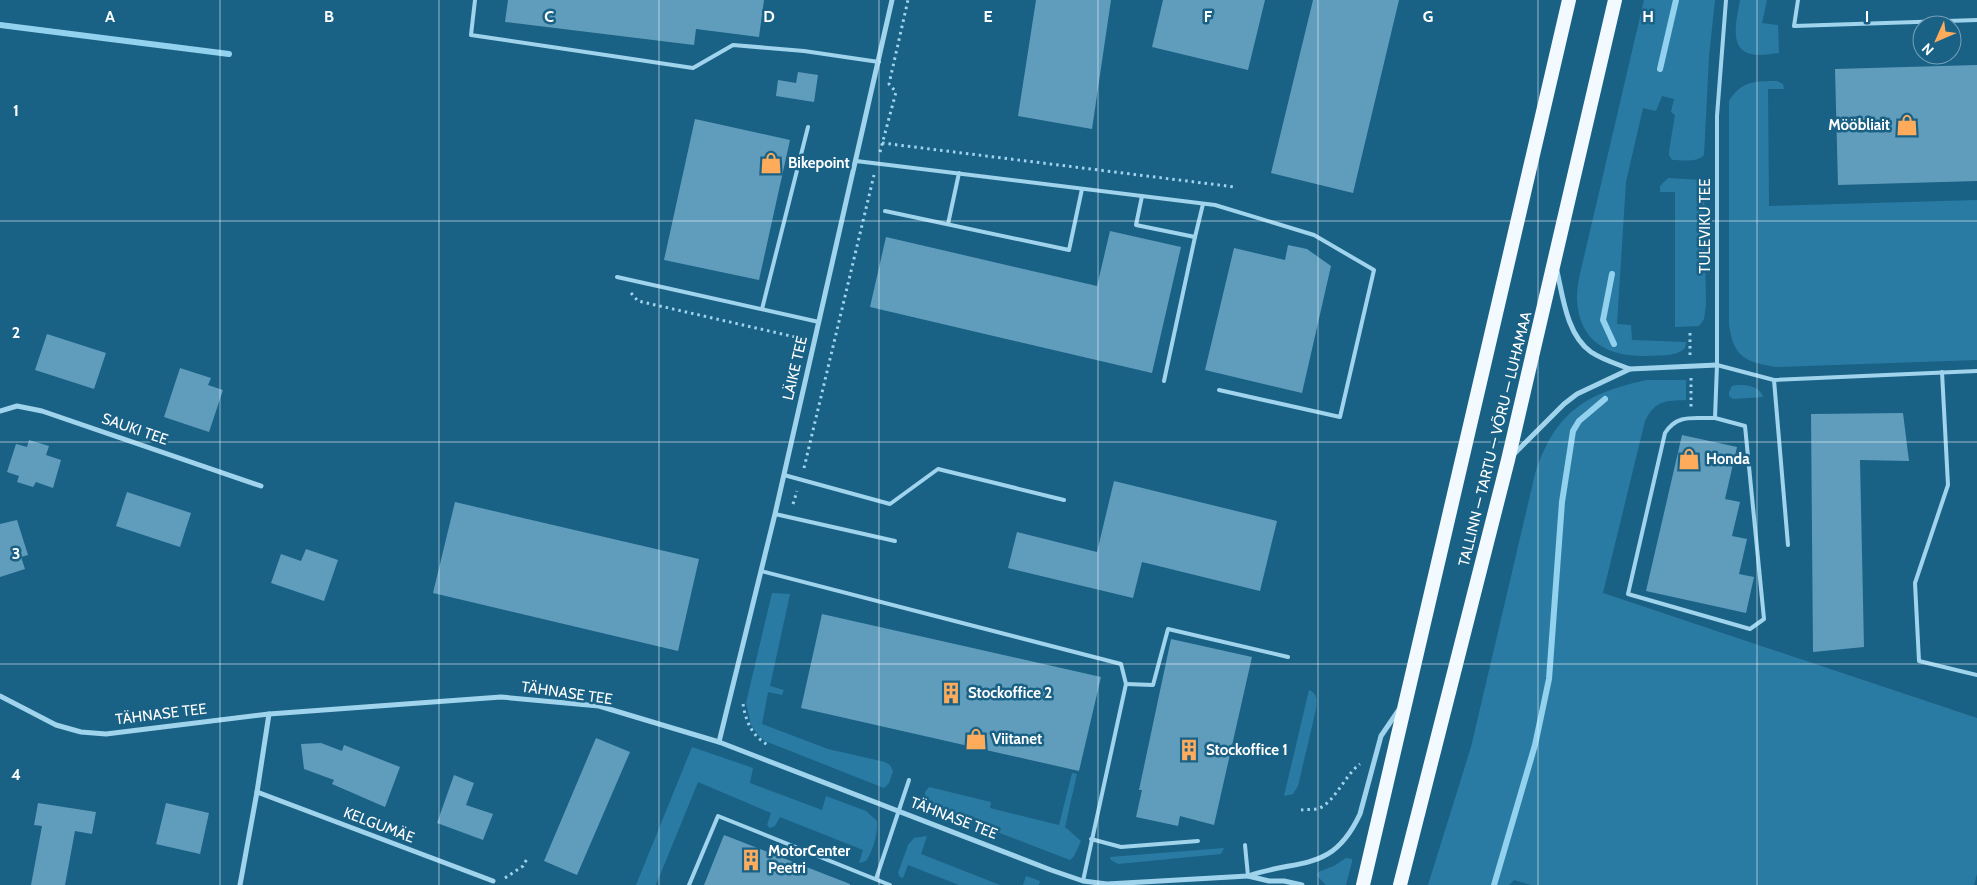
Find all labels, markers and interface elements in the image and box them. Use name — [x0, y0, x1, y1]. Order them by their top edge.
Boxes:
text: A — [105, 7, 115, 26]
text: B — [324, 7, 334, 26]
text: C — [544, 7, 554, 26]
text: D — [763, 7, 775, 26]
text: E — [983, 7, 993, 26]
text: F — [1204, 7, 1213, 26]
text: G — [1423, 7, 1433, 26]
text: H — [1642, 7, 1654, 26]
text: I — [1865, 7, 1869, 26]
north arrow — [1912, 15, 1962, 65]
text: N — [1918, 39, 1938, 59]
text: 1 — [13, 101, 19, 120]
shop icon: Mööbliait — [1894, 112, 1920, 138]
place label: Mööbliait — [1828, 116, 1890, 134]
shop icon: Bikepoint — [758, 150, 784, 176]
place label: Bikepoint — [788, 154, 850, 172]
street label: TULEVIKU TEE — [1696, 179, 1714, 274]
street label: TALLINN — TARTU — VÕRU — LUHAMAA — [1454, 309, 1536, 568]
text: 2 — [12, 323, 20, 342]
street label: LÄIKE TEE — [779, 334, 811, 402]
street label: SAUKI TEE — [99, 409, 171, 449]
shop icon: Honda — [1676, 446, 1702, 472]
place label: Honda — [1706, 450, 1750, 468]
text: 3 — [12, 544, 20, 563]
street label: TÄHNASE TEE — [520, 678, 614, 708]
building icon: Stockoffice 2 — [938, 680, 964, 706]
place label: Stockoffice 2 — [968, 684, 1052, 702]
street label: TÄHNASE TEE — [114, 699, 208, 729]
shop icon: Viitanet — [963, 726, 989, 752]
place label: Viitanet — [992, 730, 1042, 748]
building icon: Stockoffice 1 — [1176, 737, 1202, 763]
place label: Stockoffice 1 — [1206, 741, 1288, 759]
text: 4 — [11, 765, 21, 784]
street label: TÄHNASE TEE — [908, 793, 1000, 843]
street label: KELGUMÄE — [341, 803, 417, 847]
place label: MotorCenter Peetri — [768, 842, 850, 877]
building icon: MotorCenter Peetri — [738, 847, 764, 873]

